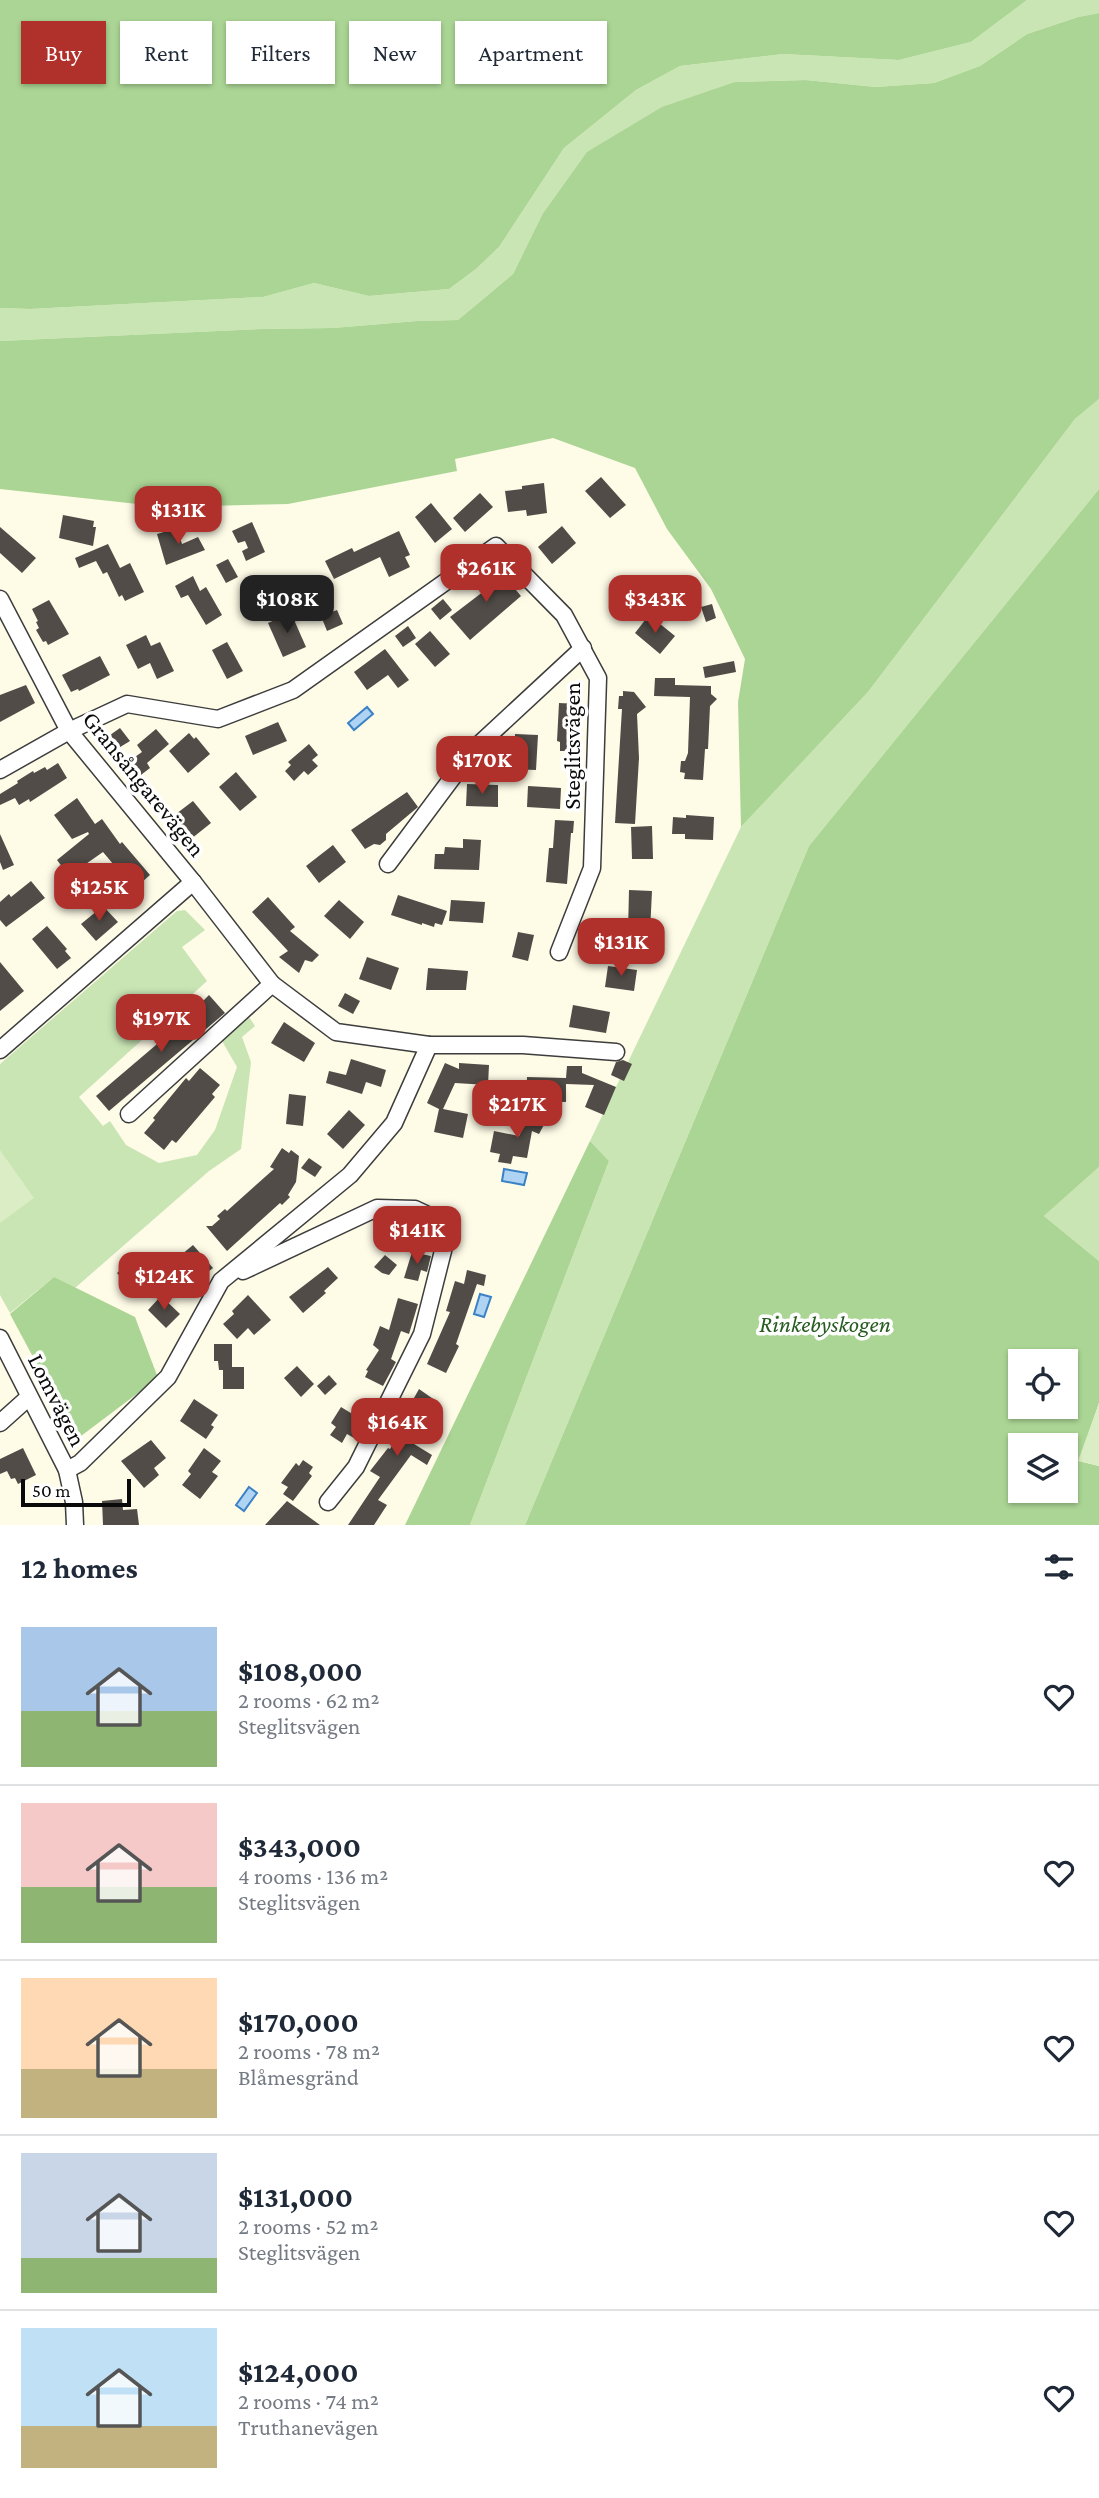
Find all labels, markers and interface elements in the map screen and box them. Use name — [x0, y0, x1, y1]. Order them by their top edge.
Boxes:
chip: Buy — [21, 21, 106, 84]
chip: Rent — [120, 21, 212, 84]
chip: Filters — [226, 21, 335, 84]
chip: New — [349, 21, 441, 84]
chip: Apartment — [455, 21, 607, 84]
pin: $131K — [129, 486, 227, 546]
text: $131K — [151, 496, 205, 522]
pin: $261K — [437, 544, 535, 604]
text: $261K — [456, 554, 516, 580]
pin: $108K — [238, 576, 336, 635]
pin: $343K — [606, 576, 704, 635]
text: $108K — [256, 585, 318, 611]
text: $343K — [625, 585, 685, 611]
street label: Steglitsvägen — [558, 682, 585, 810]
street label: Gransångarevägen — [78, 706, 211, 862]
pin: $170K — [433, 736, 531, 796]
text: $170K — [452, 746, 512, 772]
pin: $125K — [50, 864, 148, 923]
text: $125K — [70, 873, 128, 899]
pin: $131K — [572, 918, 670, 978]
text: $131K — [594, 928, 648, 954]
pin: $197K — [112, 995, 210, 1054]
text: $197K — [132, 1004, 190, 1030]
pin: $217K — [468, 1080, 566, 1140]
text: $217K — [488, 1090, 546, 1116]
pin: $141K — [368, 1206, 466, 1266]
text: $141K — [389, 1216, 445, 1242]
pin: $124K — [115, 1252, 213, 1312]
text: $124K — [135, 1262, 193, 1288]
park label: Rinkebyskogen — [759, 1310, 891, 1337]
street label: Lomvägen — [23, 1349, 92, 1451]
map controls — [1008, 1349, 1078, 1503]
button: locate — [1008, 1349, 1078, 1419]
pin: $164K — [348, 1398, 446, 1458]
text: $164K — [367, 1408, 427, 1434]
button: layers — [1008, 1433, 1078, 1503]
scale bar — [21, 1476, 131, 1508]
text: 50 m — [32, 1480, 71, 1501]
icon: filters — [1040, 1548, 1078, 1586]
text: 12 homes — [21, 1551, 138, 1584]
text: $108,000 — [238, 1654, 363, 1687]
icon: home — [77, 1655, 161, 1739]
icon: heart — [1040, 1678, 1078, 1716]
text: 2 rooms · 62 m² — [238, 1687, 379, 1713]
text: Steglitsvägen — [238, 1713, 360, 1739]
text: $343,000 — [238, 1830, 361, 1863]
icon: home — [77, 1831, 161, 1915]
icon: heart — [1040, 1854, 1078, 1892]
text: 4 rooms · 136 m² — [238, 1863, 388, 1889]
text: Steglitsvägen — [238, 1889, 360, 1915]
text: $170,000 — [238, 2005, 359, 2038]
icon: home — [77, 2006, 161, 2090]
icon: heart — [1040, 2029, 1078, 2067]
text: 2 rooms · 78 m² — [238, 2038, 380, 2064]
text: Blåmesgränd — [238, 2064, 359, 2090]
text: $131,000 — [238, 2180, 353, 2213]
icon: home — [77, 2181, 161, 2265]
icon: heart — [1040, 2204, 1078, 2242]
text: 2 rooms · 52 m² — [238, 2213, 378, 2239]
text: Steglitsvägen — [238, 2239, 360, 2265]
text: $124,000 — [238, 2355, 359, 2388]
icon: home — [77, 2356, 161, 2440]
icon: heart — [1040, 2379, 1078, 2417]
text: 2 rooms · 74 m² — [238, 2388, 379, 2414]
text: Truthanevägen — [238, 2414, 378, 2440]

